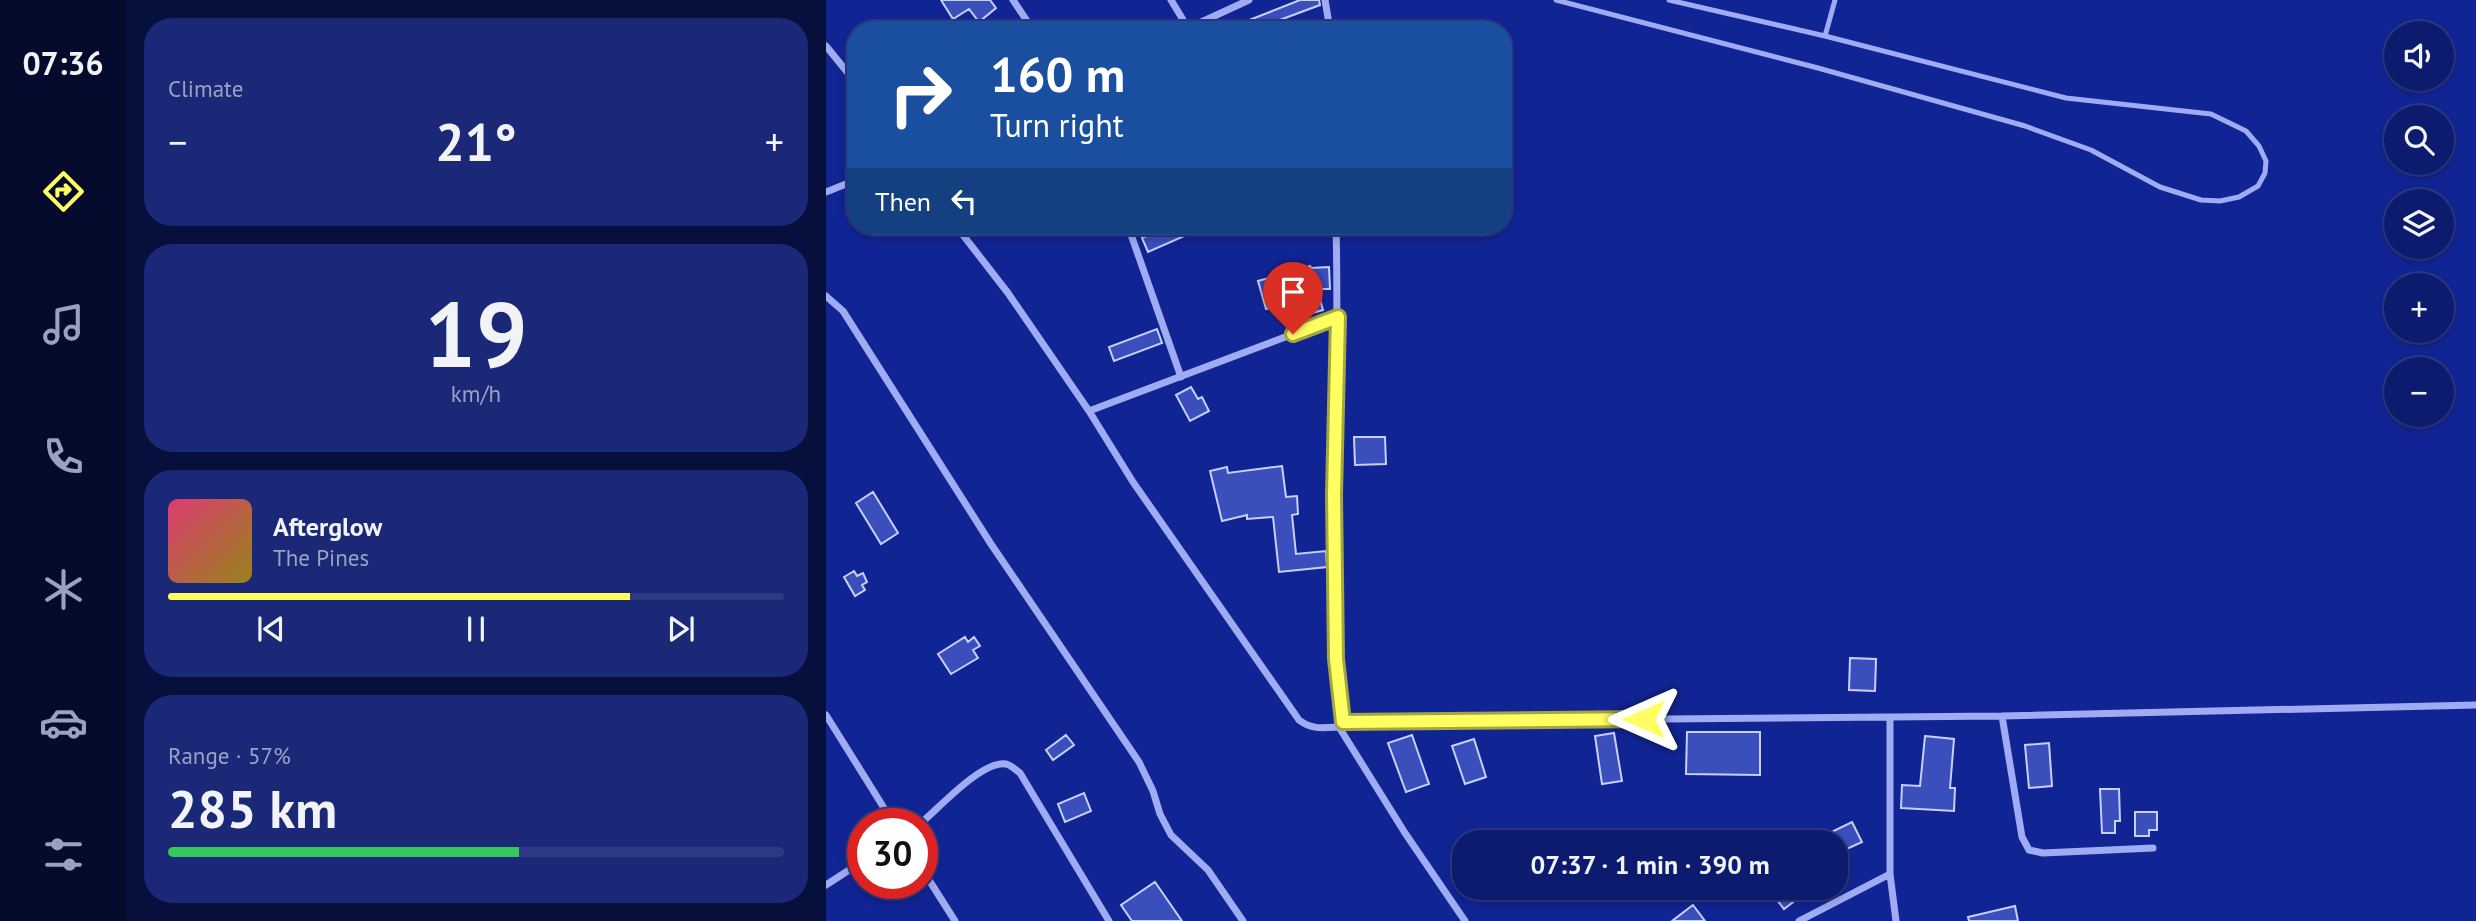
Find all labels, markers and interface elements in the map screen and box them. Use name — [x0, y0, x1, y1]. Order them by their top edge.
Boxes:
map controls — [2384, 21, 2454, 427]
button: sound — [2384, 21, 2454, 91]
text: 07:36 — [22, 42, 104, 84]
text: 160 m — [990, 42, 1125, 106]
icon: right — [875, 49, 966, 140]
text: Climate — [168, 74, 243, 103]
text: Turn right — [990, 104, 1124, 146]
button: search — [2384, 105, 2454, 175]
text: 21° — [435, 108, 517, 175]
text: − — [168, 117, 187, 166]
text: + — [765, 117, 784, 166]
icon: directions — [39, 167, 88, 216]
icon: left — [945, 182, 983, 220]
text: Then — [875, 185, 931, 218]
button: layers — [2384, 189, 2454, 259]
pin — [1263, 262, 1323, 334]
icon: arrive — [1274, 273, 1312, 311]
button: + — [2384, 273, 2454, 343]
text: 19 — [424, 274, 528, 392]
icon: music — [39, 300, 88, 349]
button: − — [2384, 357, 2454, 427]
text: km/h — [451, 379, 501, 408]
icon: phone — [39, 432, 88, 481]
text: Afterglow — [273, 510, 382, 543]
text: The Pines — [273, 543, 369, 572]
icon: climate — [39, 565, 88, 614]
icon: previous — [252, 610, 290, 648]
icon: pause — [457, 610, 495, 648]
icon: next — [662, 610, 700, 648]
position arrow — [1607, 682, 1681, 756]
icon: car — [39, 698, 88, 747]
text: Range · 57% — [168, 741, 291, 770]
text: 285 km — [168, 775, 337, 842]
speed limit sign: 30 — [847, 808, 938, 899]
icon: filters — [39, 830, 88, 879]
text: 07:37 · 1 min · 390 m — [1530, 848, 1770, 881]

